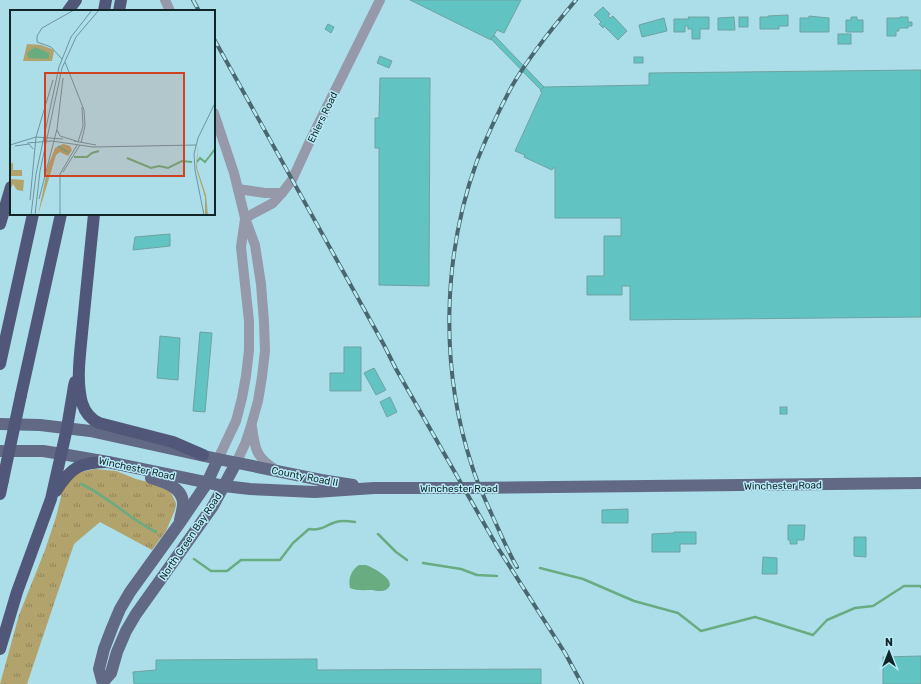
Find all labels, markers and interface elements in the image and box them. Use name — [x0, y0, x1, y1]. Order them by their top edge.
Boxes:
inset map — [10, 10, 215, 215]
street label: Ehlers Road — [305, 90, 340, 145]
street label: Winchester Road — [97, 455, 176, 483]
street label: County Road II — [270, 465, 339, 489]
street label: Winchester Road — [744, 479, 822, 493]
street label: Winchester Road — [420, 483, 498, 495]
street label: North Green Bay Road — [157, 491, 225, 582]
north arrow — [869, 632, 909, 672]
text: N — [885, 636, 893, 649]

